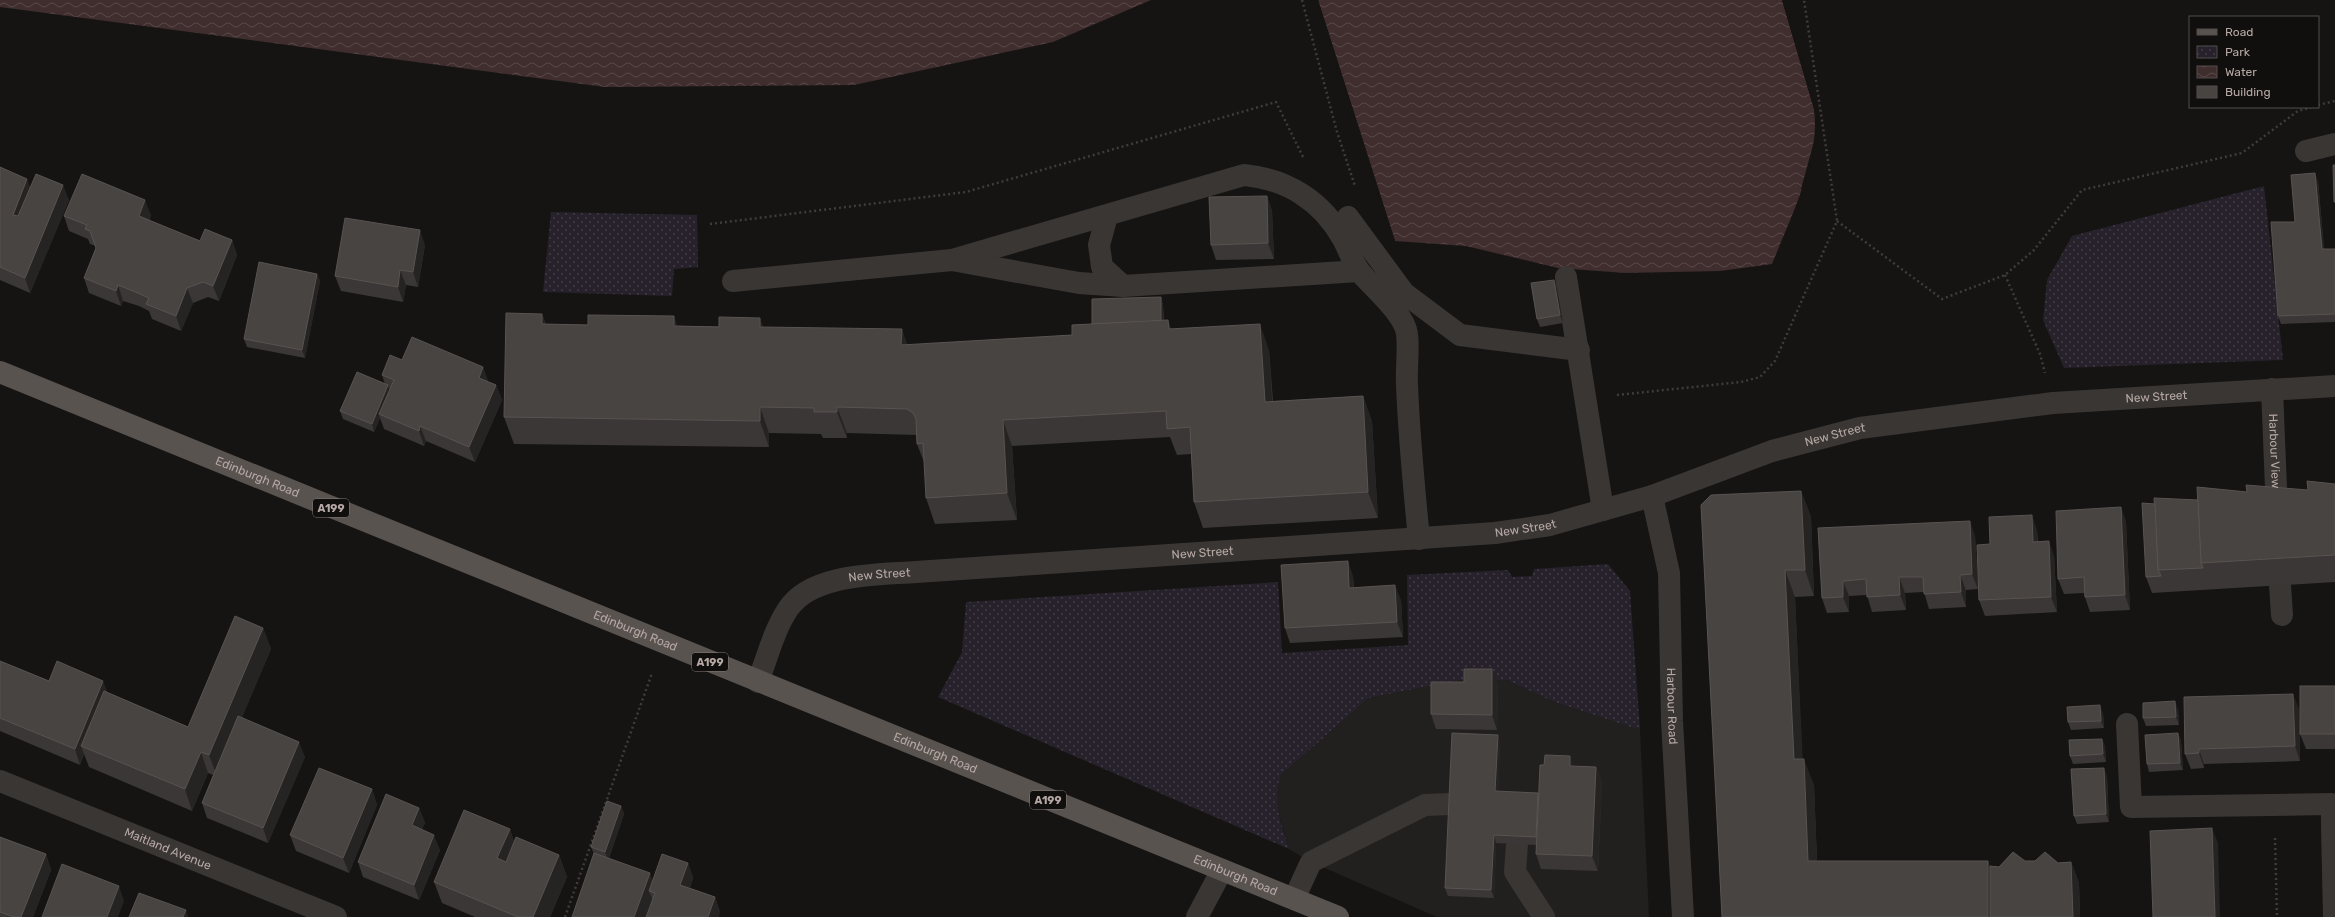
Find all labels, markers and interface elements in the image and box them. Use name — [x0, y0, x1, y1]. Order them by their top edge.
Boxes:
legend — [2189, 16, 2319, 108]
text: Road — [2225, 25, 2253, 39]
text: Park — [2225, 45, 2251, 59]
text: Water — [2225, 65, 2257, 79]
text: Building — [2225, 85, 2271, 99]
street label: New Street — [2125, 388, 2188, 406]
street label: Harbour View — [2266, 413, 2283, 489]
street label: New Street — [1803, 420, 1866, 449]
street label: Edinburgh Road — [213, 454, 301, 500]
road number: A199 — [313, 499, 349, 517]
street label: New Street — [1494, 516, 1558, 540]
street label: New Street — [1171, 544, 1234, 562]
street label: New Street — [847, 565, 911, 585]
street label: Edinburgh Road — [591, 607, 679, 654]
road number: A199 — [692, 653, 728, 671]
street label: Harbour Road — [1664, 668, 1680, 745]
street label: Edinburgh Road — [891, 730, 979, 776]
road number: A199 — [1030, 791, 1066, 809]
street label: Maitland Avenue — [122, 825, 213, 873]
street label: Edinburgh Road — [1191, 852, 1279, 899]

